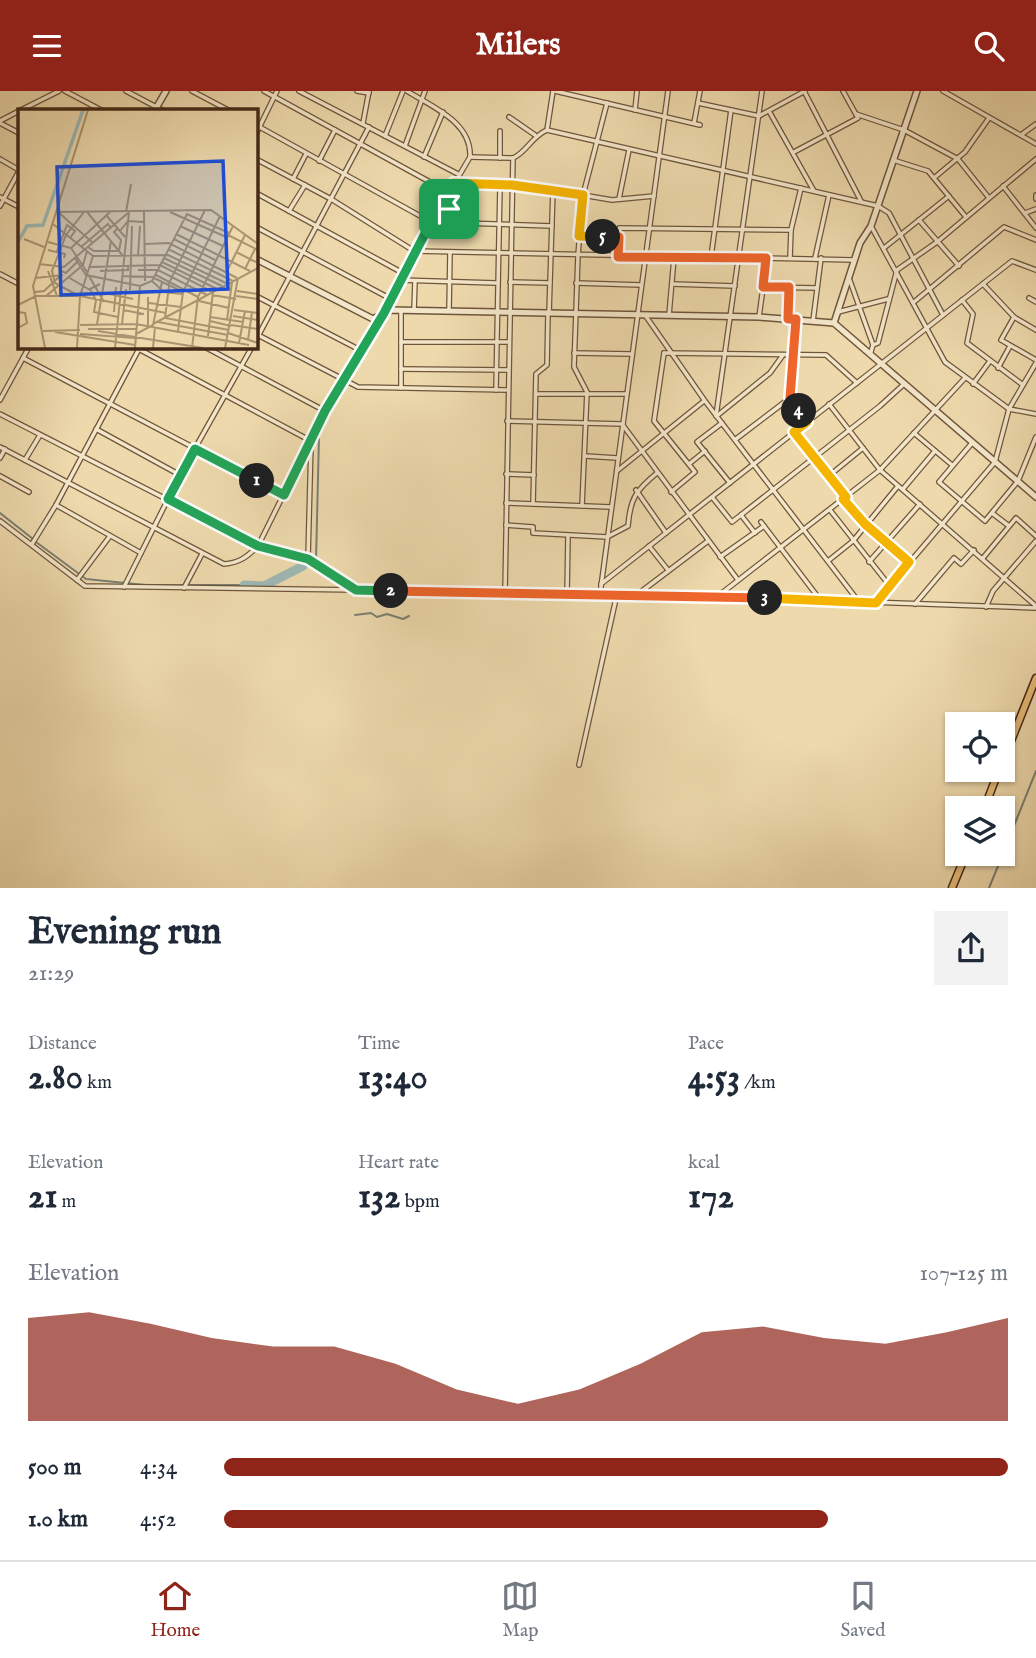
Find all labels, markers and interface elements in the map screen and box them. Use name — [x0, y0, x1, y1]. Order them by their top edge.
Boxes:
text: Milers — [476, 25, 560, 66]
icon: menu — [28, 27, 66, 65]
icon: search — [970, 27, 1008, 65]
inset map — [18, 109, 257, 348]
pin — [419, 179, 479, 239]
icon: arrive — [430, 190, 468, 228]
pin: 5 — [586, 219, 620, 255]
text: 5 — [599, 224, 606, 248]
pin: 4 — [782, 393, 816, 429]
text: 4 — [794, 398, 803, 422]
pin: 1 — [240, 463, 274, 499]
text: 1 — [253, 468, 260, 492]
pin: 2 — [374, 573, 408, 609]
text: 2 — [386, 578, 395, 602]
pin: 3 — [748, 581, 782, 615]
text: 3 — [761, 585, 768, 609]
map controls — [945, 712, 1015, 866]
button: locate — [945, 712, 1015, 782]
button: layers — [945, 796, 1015, 866]
text: Evening run — [28, 909, 222, 957]
button: share — [934, 911, 1008, 985]
text: 21:29 — [28, 959, 74, 988]
text: Distance — [28, 1032, 97, 1056]
text: Time — [358, 1032, 400, 1056]
text: Pace — [688, 1032, 724, 1056]
text: 2.80 — [28, 1056, 83, 1101]
text: 13:40 — [358, 1056, 428, 1101]
text: 4:53 — [688, 1056, 740, 1101]
text: km — [83, 1071, 112, 1095]
text: /km — [740, 1071, 776, 1095]
text: Elevation — [28, 1151, 103, 1175]
text: Heart rate — [358, 1151, 439, 1175]
text: kcal — [688, 1151, 720, 1175]
text: 21 — [28, 1175, 57, 1220]
text: 132 — [358, 1175, 401, 1220]
text: 172 — [688, 1175, 734, 1220]
text: m — [57, 1190, 76, 1214]
text: bpm — [401, 1190, 440, 1214]
text: Elevation — [28, 1259, 119, 1288]
text: 107–125 m — [919, 1259, 1008, 1288]
text: 500 m — [28, 1453, 82, 1482]
text: 4:34 — [140, 1453, 177, 1482]
text: 1.0 km — [28, 1505, 88, 1534]
text: 4:52 — [140, 1505, 176, 1534]
tab: Home — [151, 1577, 200, 1643]
tab: Map — [501, 1577, 539, 1643]
tab: Saved — [840, 1577, 885, 1643]

